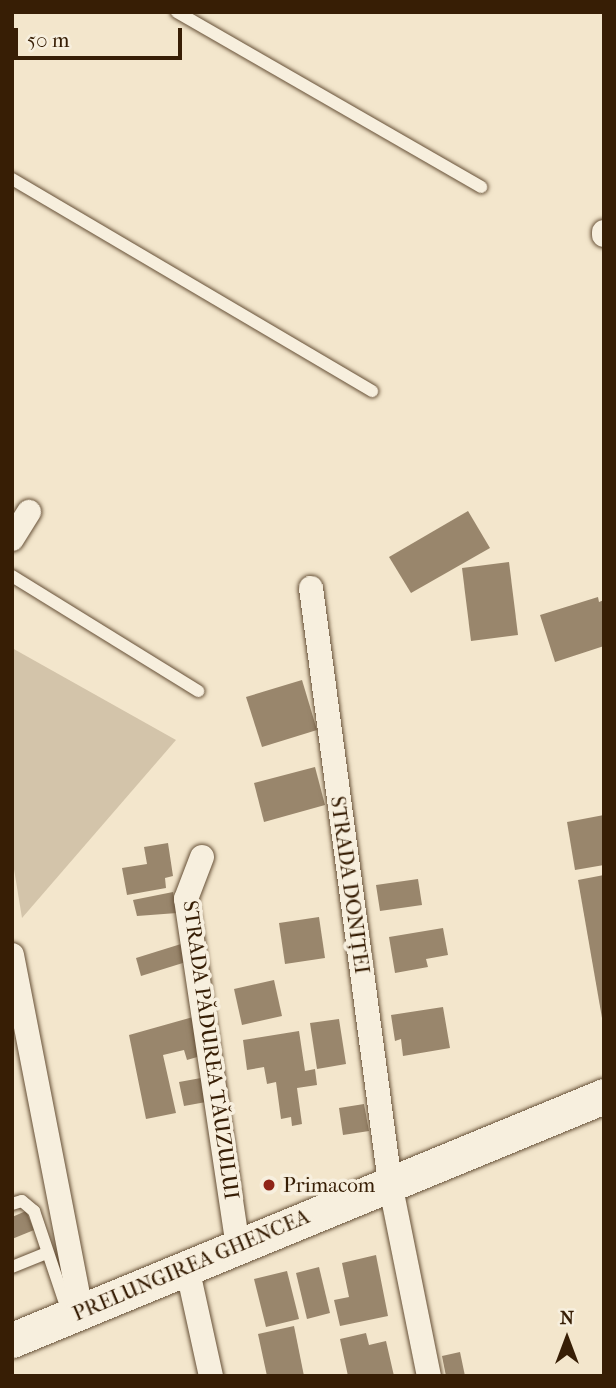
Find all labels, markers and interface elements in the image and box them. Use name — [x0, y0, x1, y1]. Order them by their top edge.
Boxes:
scale bar — [18, 14, 186, 58]
text: 50 m — [27, 28, 70, 52]
street label: STRADA DONIȚEI — [325, 795, 375, 975]
street label: STRADA PĂDUREA TĂUZULUI — [178, 899, 244, 1201]
place label: Primacom — [283, 1172, 375, 1198]
marker: Primacom — [261, 1177, 277, 1193]
street label: PRELUNGIREA GHENCEA — [69, 1204, 313, 1326]
north arrow — [532, 1304, 602, 1374]
text: N — [560, 1307, 574, 1329]

